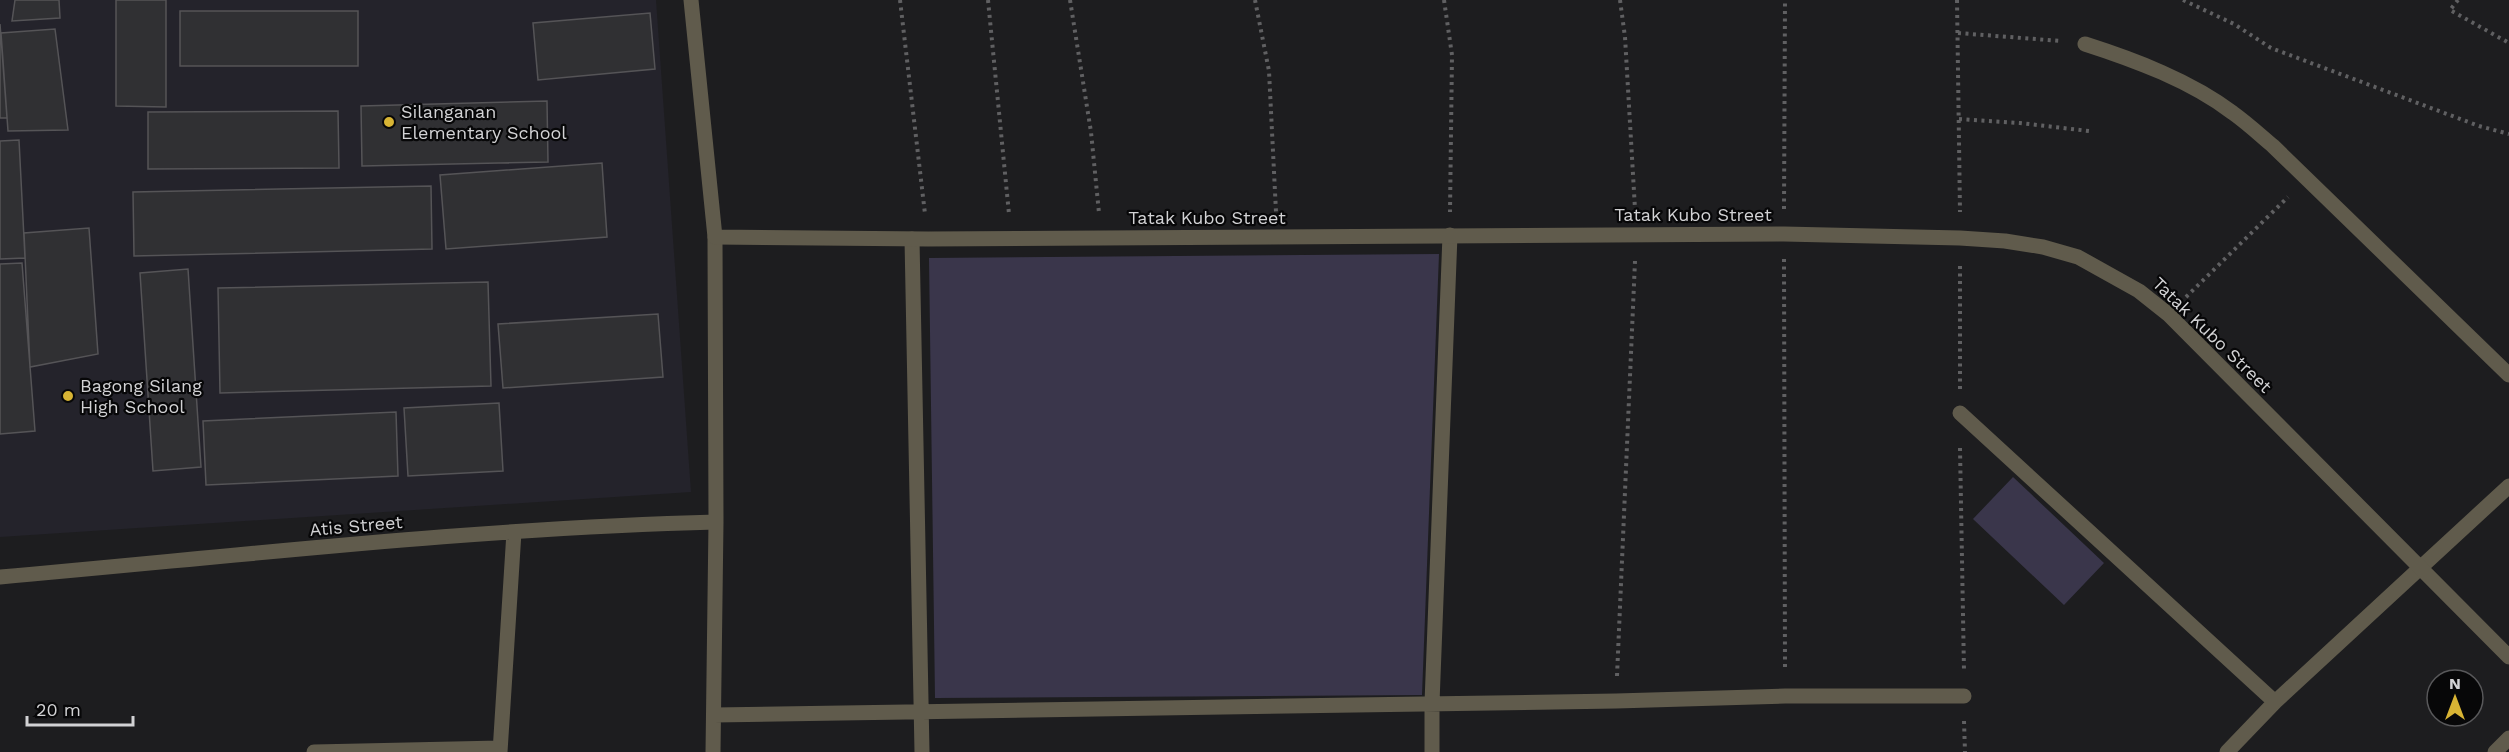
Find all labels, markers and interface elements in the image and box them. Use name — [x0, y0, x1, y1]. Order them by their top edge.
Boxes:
place label: Silanganan Elementary School — [401, 101, 567, 143]
marker: Silanganan Elementary School — [382, 115, 396, 129]
street label: Tatak Kubo Street — [1614, 204, 1772, 225]
street label: Tatak Kubo Street — [1128, 207, 1286, 228]
street label: Tatak Kubo Street — [2148, 272, 2277, 397]
place label: Bagong Silang High School — [80, 375, 202, 417]
marker: Bagong Silang High School — [61, 389, 75, 403]
street label: Atis Street — [309, 511, 404, 540]
north arrow — [2425, 668, 2485, 728]
text: N — [2449, 674, 2461, 693]
scale bar — [27, 689, 134, 727]
text: 20 m — [36, 699, 81, 720]

